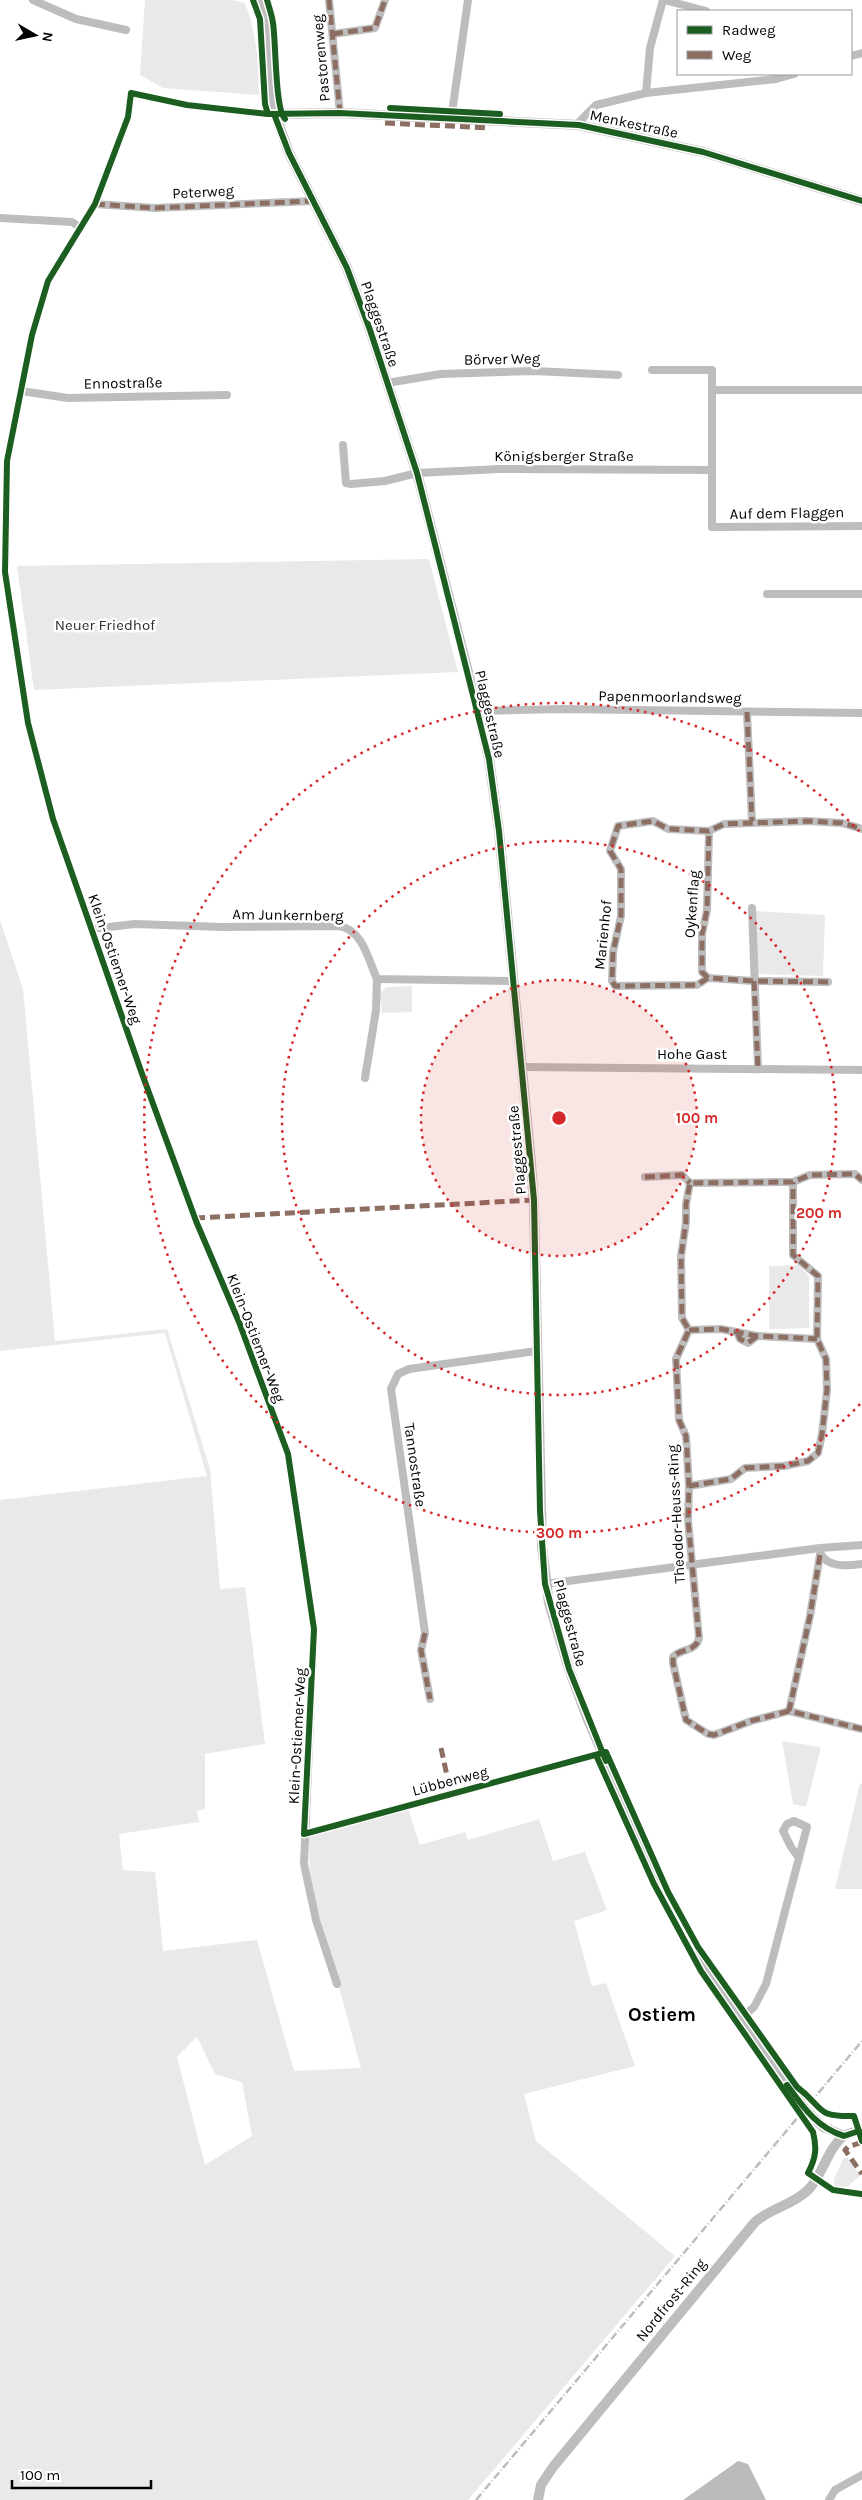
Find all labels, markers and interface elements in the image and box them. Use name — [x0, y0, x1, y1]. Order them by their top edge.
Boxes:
north arrow — [10, 10, 60, 60]
legend — [677, 10, 852, 75]
street label: Pastorenweg — [308, 13, 334, 102]
text: Radweg — [722, 21, 776, 39]
text: N — [38, 31, 57, 43]
text: Weg — [722, 46, 752, 64]
street label: Menkestraße — [588, 106, 680, 142]
street label: Peterweg — [172, 181, 235, 203]
street label: Plaggestraße — [357, 279, 403, 369]
street label: Börver Weg — [464, 349, 541, 369]
street label: Ennostraße — [83, 373, 163, 393]
street label: Königsberger Straße — [494, 447, 634, 465]
street label: Auf dem Flaggen — [730, 503, 844, 523]
park label: Neuer Friedhof — [55, 616, 156, 634]
street label: Plaggestraße — [471, 668, 509, 760]
street label: Papenmoorlandsweg — [598, 687, 742, 707]
street label: Oykenflag — [681, 869, 703, 939]
street label: Klein-Ostiemer-Weg — [84, 891, 146, 1027]
street label: Marienhof — [590, 898, 616, 971]
street label: Am Junkernberg — [232, 905, 344, 925]
street label: Hohe Gast — [657, 1045, 727, 1063]
street label: Plaggestraße — [504, 1105, 530, 1195]
centre of rings — [550, 1109, 568, 1127]
text: 100 m — [676, 1109, 718, 1127]
text: 200 m — [796, 1204, 842, 1222]
street label: Klein-Ostiemer-Weg — [223, 1271, 289, 1405]
street label: Tannostraße — [400, 1422, 430, 1508]
street label: Theodor-Heuss-Ring — [663, 1444, 689, 1584]
text: 300 m — [536, 1524, 582, 1542]
street label: Plaggestraße — [550, 1577, 590, 1669]
street label: Klein-Ostiemer-Weg — [284, 1667, 310, 1805]
street label: Lübbenweg — [410, 1762, 490, 1800]
district label: Ostiem — [628, 2003, 696, 2026]
street label: Nordfrost-Ring — [632, 2255, 710, 2345]
scale bar — [12, 2458, 151, 2490]
text: 100 m — [20, 2466, 60, 2484]

